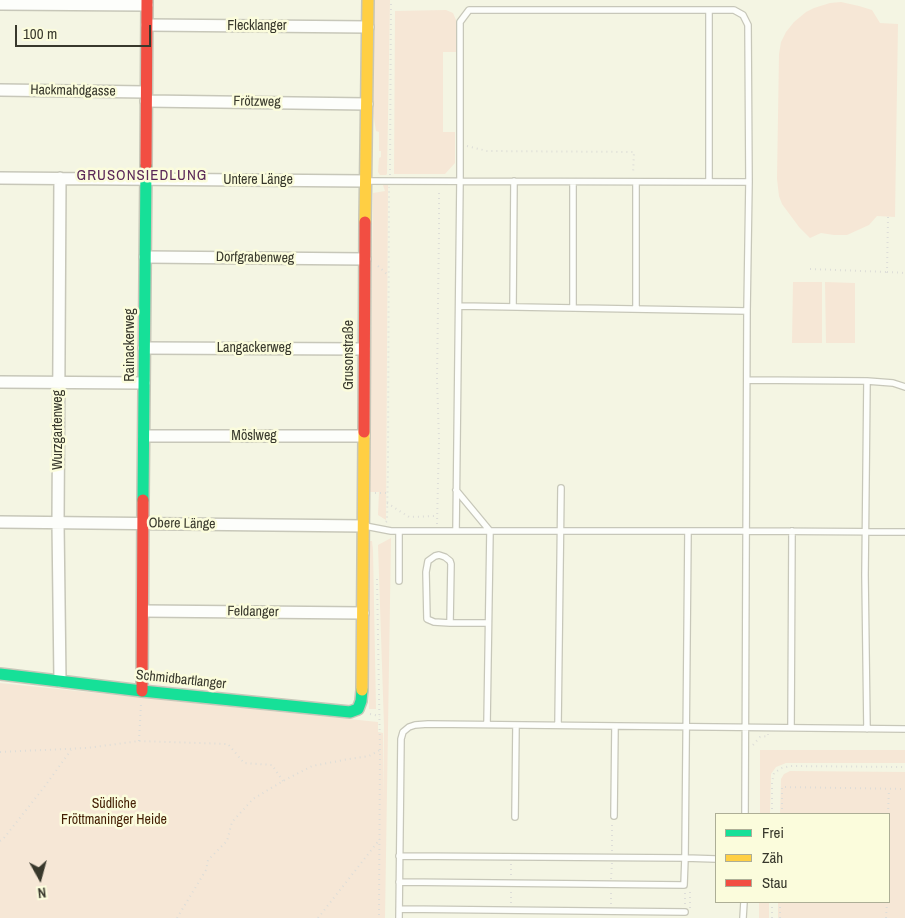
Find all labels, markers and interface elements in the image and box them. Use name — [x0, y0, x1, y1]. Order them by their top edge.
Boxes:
scale bar — [18, 15, 154, 47]
street label: Flecklanger — [227, 18, 287, 34]
text: 100 m — [23, 23, 57, 44]
street label: Hackmahdgasse — [30, 82, 116, 100]
street label: Frötzweg — [233, 93, 281, 111]
district label: GRUSONSIEDLUNG — [75, 167, 209, 185]
street label: Untere Länge — [223, 172, 293, 188]
street label: Dorfgrabenweg — [216, 249, 294, 267]
street label: Rainackerweg — [122, 308, 138, 382]
street label: Grusonstraße — [341, 320, 357, 390]
street label: Langackerweg — [217, 340, 291, 356]
street label: Wurzgartenweg — [50, 390, 66, 470]
street label: Möslweg — [231, 428, 277, 444]
street label: Obere Länge — [148, 515, 216, 533]
street label: Feldanger — [227, 603, 279, 621]
street label: Schmidbartlanger — [135, 667, 227, 693]
park label: Südliche Fröttmaninger Heide — [61, 796, 167, 829]
legend — [715, 813, 890, 903]
text: Frei — [762, 822, 784, 843]
text: Zäh — [762, 847, 783, 868]
north arrow — [15, 853, 65, 903]
text: Stau — [762, 872, 787, 893]
text: N — [37, 883, 47, 902]

